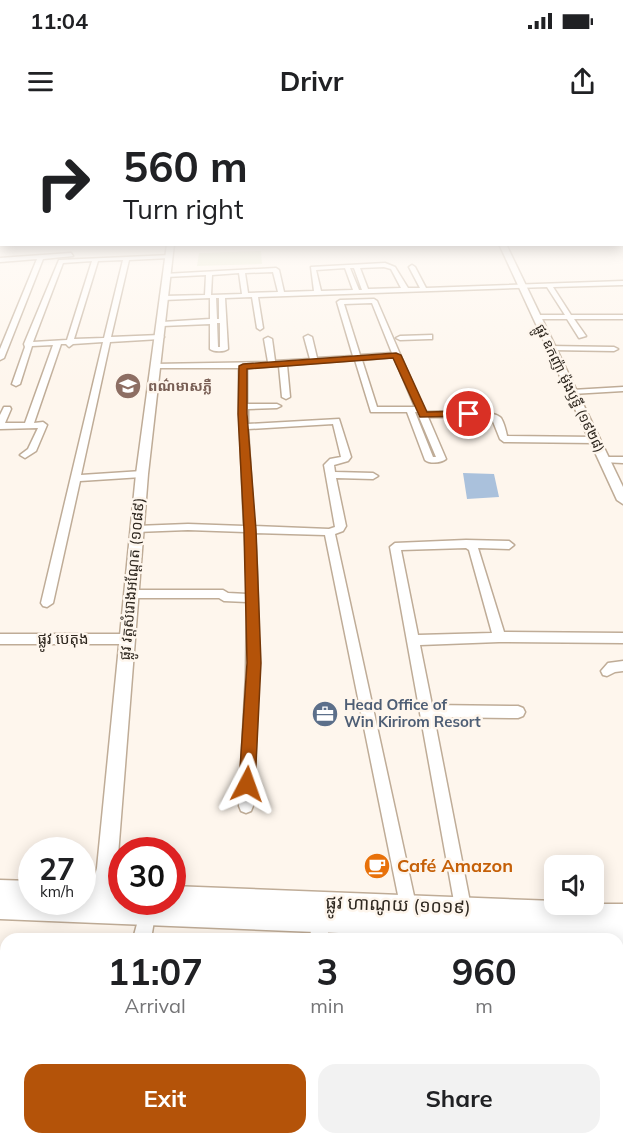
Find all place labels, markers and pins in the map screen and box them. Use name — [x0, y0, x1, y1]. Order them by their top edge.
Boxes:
school or university icon: ពណ៌មាសភ្លឺ — [113, 371, 143, 401]
place label: ពណ៌មាសភ្លឺ — [148, 377, 212, 395]
pin — [443, 388, 494, 439]
place label: Head Office of Win Kirirom Resort — [344, 695, 481, 731]
office icon: Head Office of Win Kirirom Resort — [310, 699, 340, 729]
cafe icon: Café Amazon — [362, 851, 392, 881]
place label: Café Amazon — [397, 854, 513, 877]

